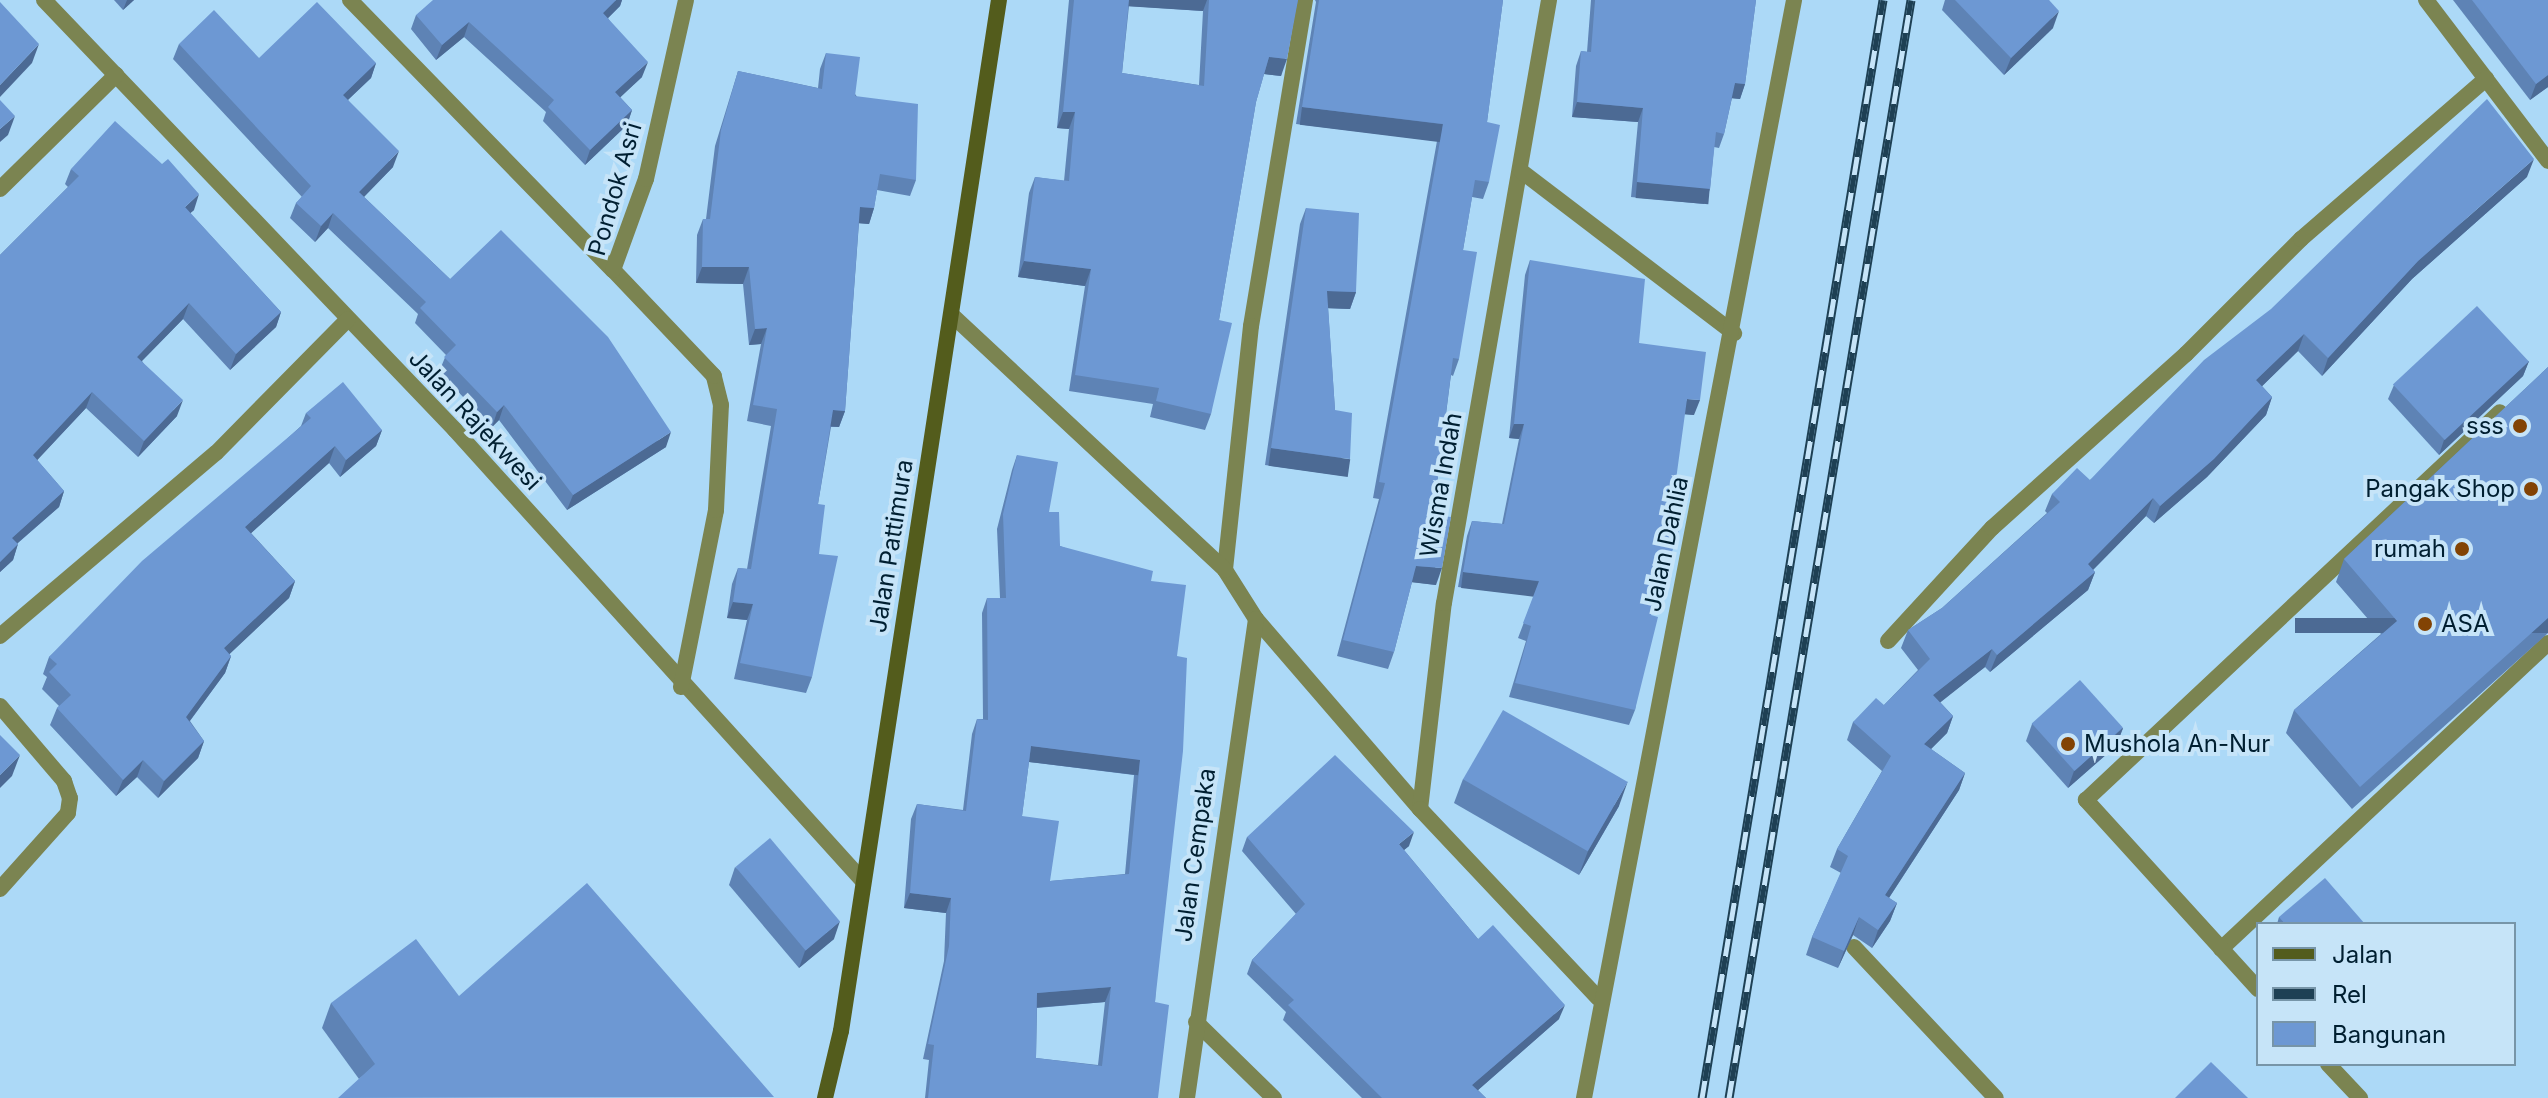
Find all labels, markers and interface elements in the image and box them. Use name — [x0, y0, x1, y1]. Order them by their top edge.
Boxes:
street label: Pondok Asri — [582, 119, 648, 259]
street label: Jalan Rajekwesi — [403, 344, 547, 496]
street label: Wisma Indah — [1414, 410, 1468, 560]
place label: sss — [2466, 412, 2504, 440]
marker: sss — [2511, 417, 2529, 435]
street label: Jalan Pattimura — [863, 457, 919, 635]
street label: Jalan Dahlia — [1638, 474, 1694, 614]
place label: Pangak Shop — [2365, 475, 2515, 503]
marker: Pangak Shop — [2522, 480, 2540, 498]
place label: rumah — [2374, 535, 2446, 563]
marker: rumah — [2453, 540, 2471, 558]
place label: ASA — [2441, 610, 2490, 638]
marker: ASA — [2416, 615, 2434, 633]
place label: Mushola An-Nur — [2084, 730, 2270, 758]
marker: Mushola An-Nur — [2059, 735, 2077, 753]
street label: Jalan Cempaka — [1169, 766, 1221, 944]
legend — [2256, 922, 2516, 1066]
text: Jalan — [2332, 940, 2393, 969]
text: Rel — [2332, 980, 2367, 1009]
text: Bangunan — [2332, 1020, 2446, 1049]

